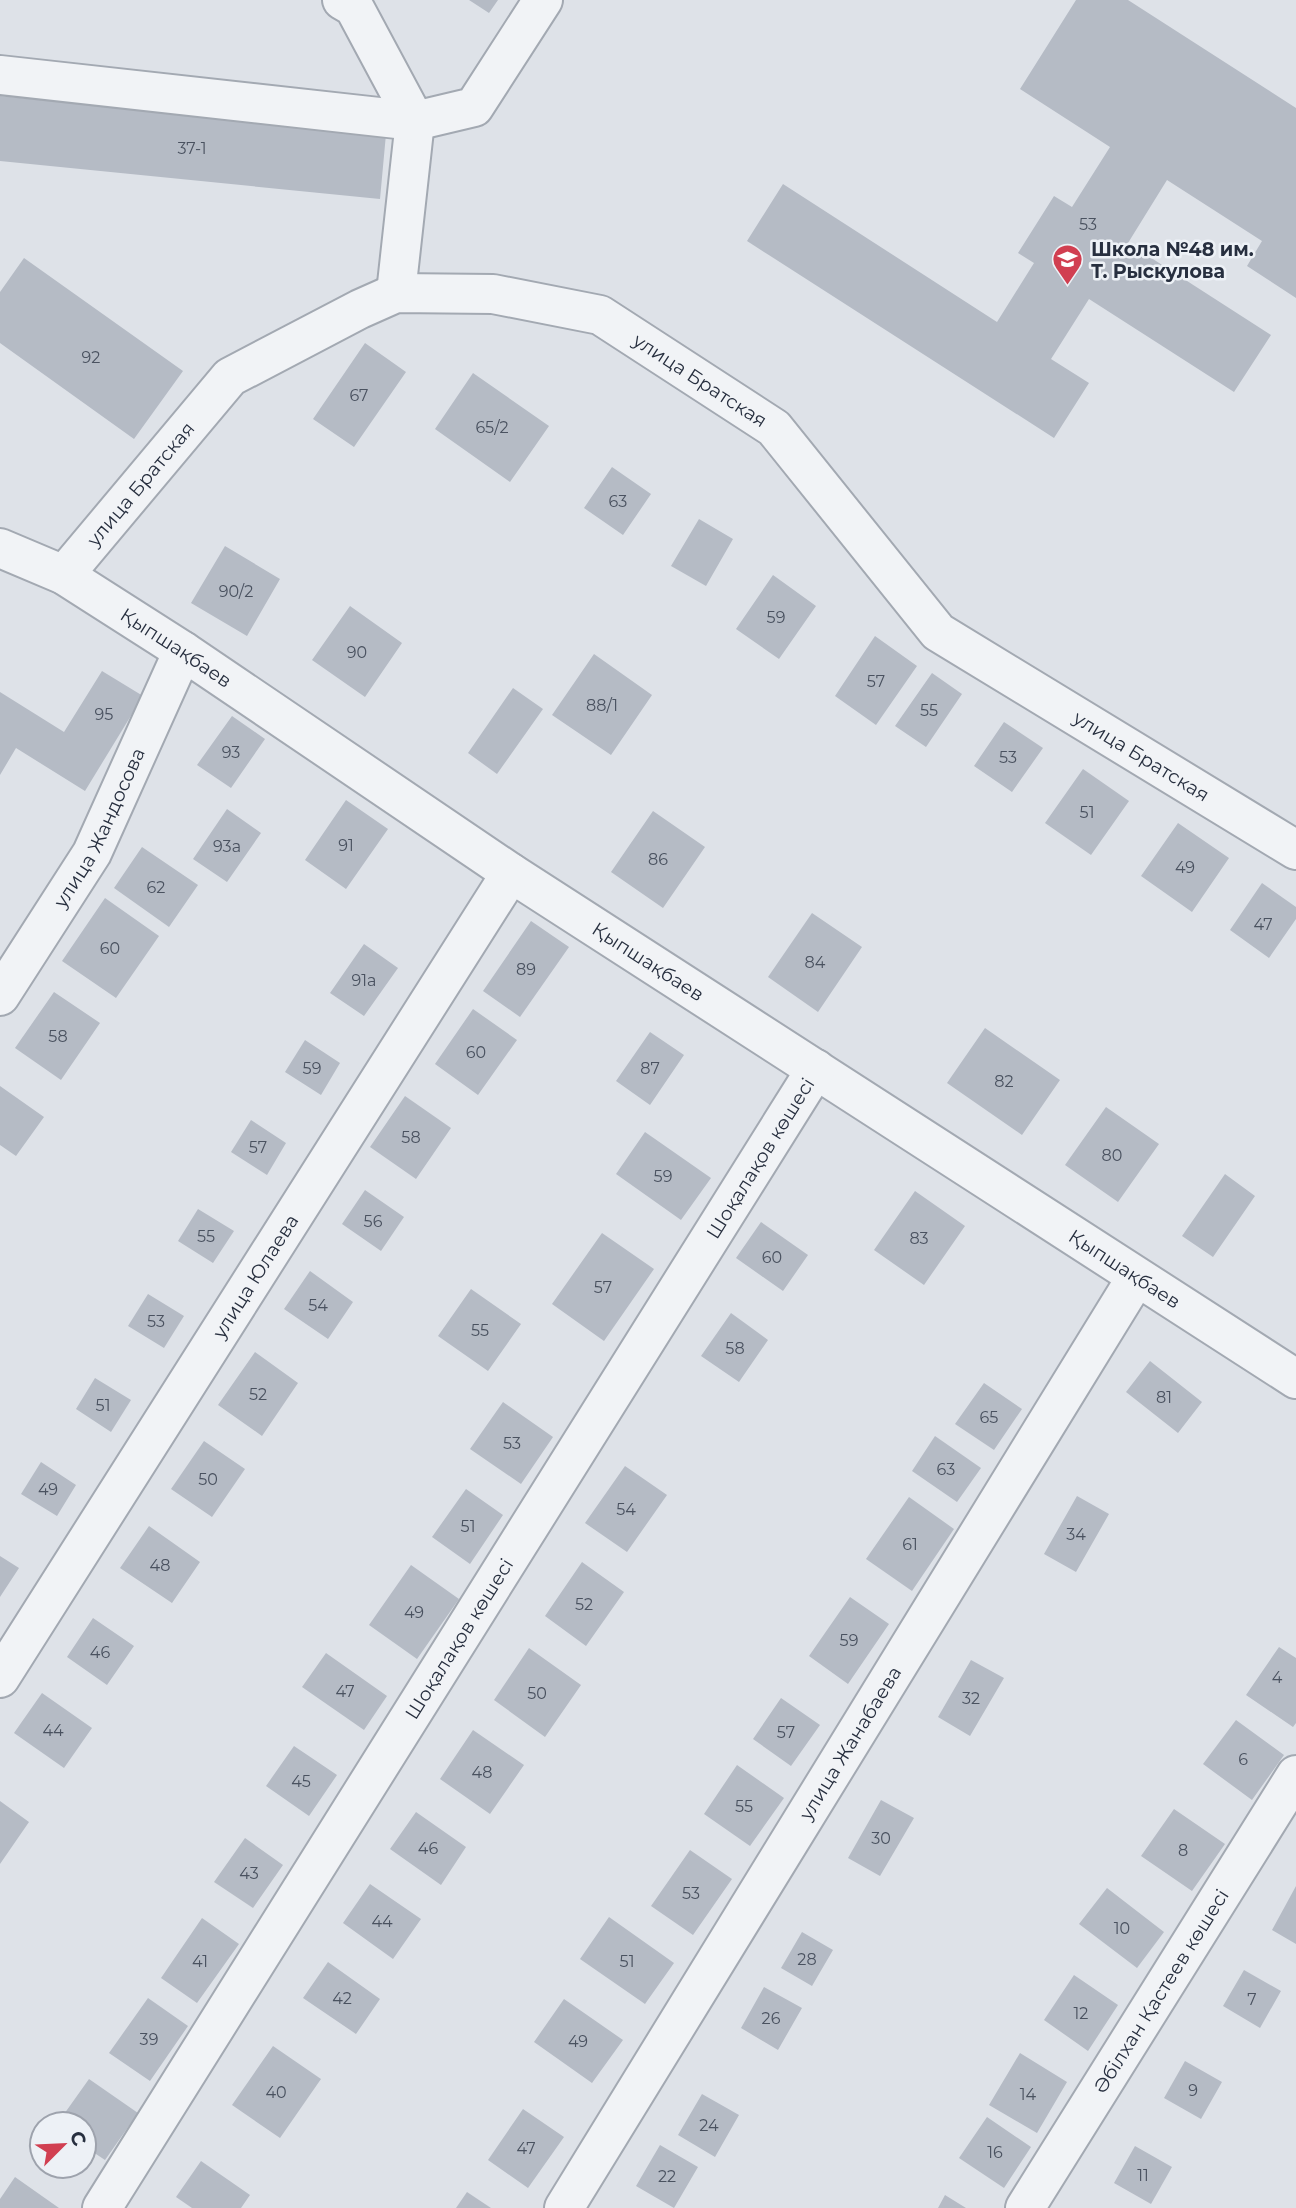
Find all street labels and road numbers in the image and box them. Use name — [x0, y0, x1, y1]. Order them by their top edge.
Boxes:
street label: улица Братская — [628, 328, 771, 432]
street label: улица Братская — [82, 417, 199, 552]
street label: Қыпшақбаев — [116, 603, 236, 693]
street label: улица Братская — [1068, 706, 1213, 806]
street label: улица Жандосова — [48, 744, 150, 913]
street label: Қыпшақбаев — [588, 917, 708, 1006]
street label: Шоқалақов көшесі — [702, 1074, 819, 1243]
street label: улица Юлаева — [207, 1210, 303, 1343]
street label: Қыпшақбаев — [1064, 1225, 1185, 1313]
street label: Шоқалақов көшесі — [400, 1554, 518, 1724]
street label: улица Жанабаева — [794, 1662, 906, 1825]
street label: Әбілхан Қастеев көшесі — [1089, 1885, 1234, 2098]

